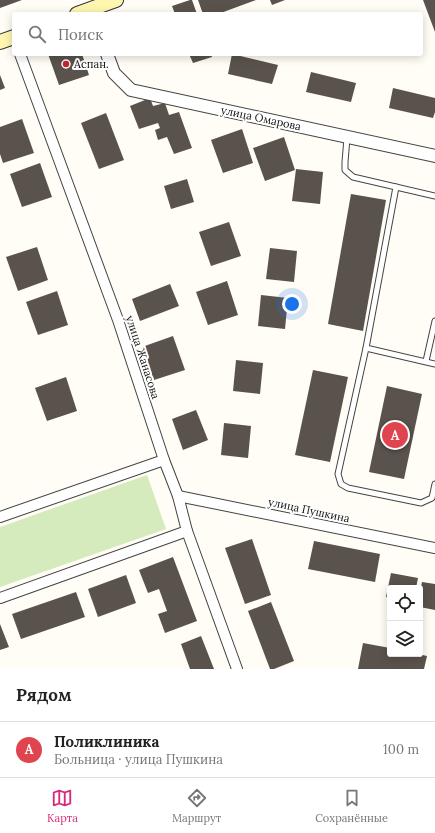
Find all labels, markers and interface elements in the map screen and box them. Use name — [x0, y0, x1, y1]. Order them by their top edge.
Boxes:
search box — [12, 12, 423, 56]
icon: search — [26, 23, 48, 45]
text: Поиск — [58, 25, 103, 44]
place label: Аспан. — [73, 57, 109, 71]
marker: Аспан. — [61, 59, 71, 69]
street label: улица Омарова — [220, 103, 303, 133]
your location — [282, 294, 302, 314]
street label: улица Жанасова — [123, 313, 163, 401]
pin: A — [382, 420, 408, 450]
street label: улица Пушкина — [267, 495, 351, 526]
map controls — [387, 585, 423, 657]
button: locate — [387, 585, 423, 621]
button: layers — [387, 621, 423, 657]
text: Рядом — [16, 684, 72, 706]
text: Поликлиника — [54, 732, 159, 751]
text: A — [25, 741, 33, 758]
text: 100 m — [383, 741, 419, 758]
text: Больница · улица Пушкина — [54, 751, 223, 768]
tab: Карта — [47, 787, 78, 825]
tab: Маршрут — [172, 787, 221, 825]
tab: Сохранённые — [315, 787, 388, 825]

